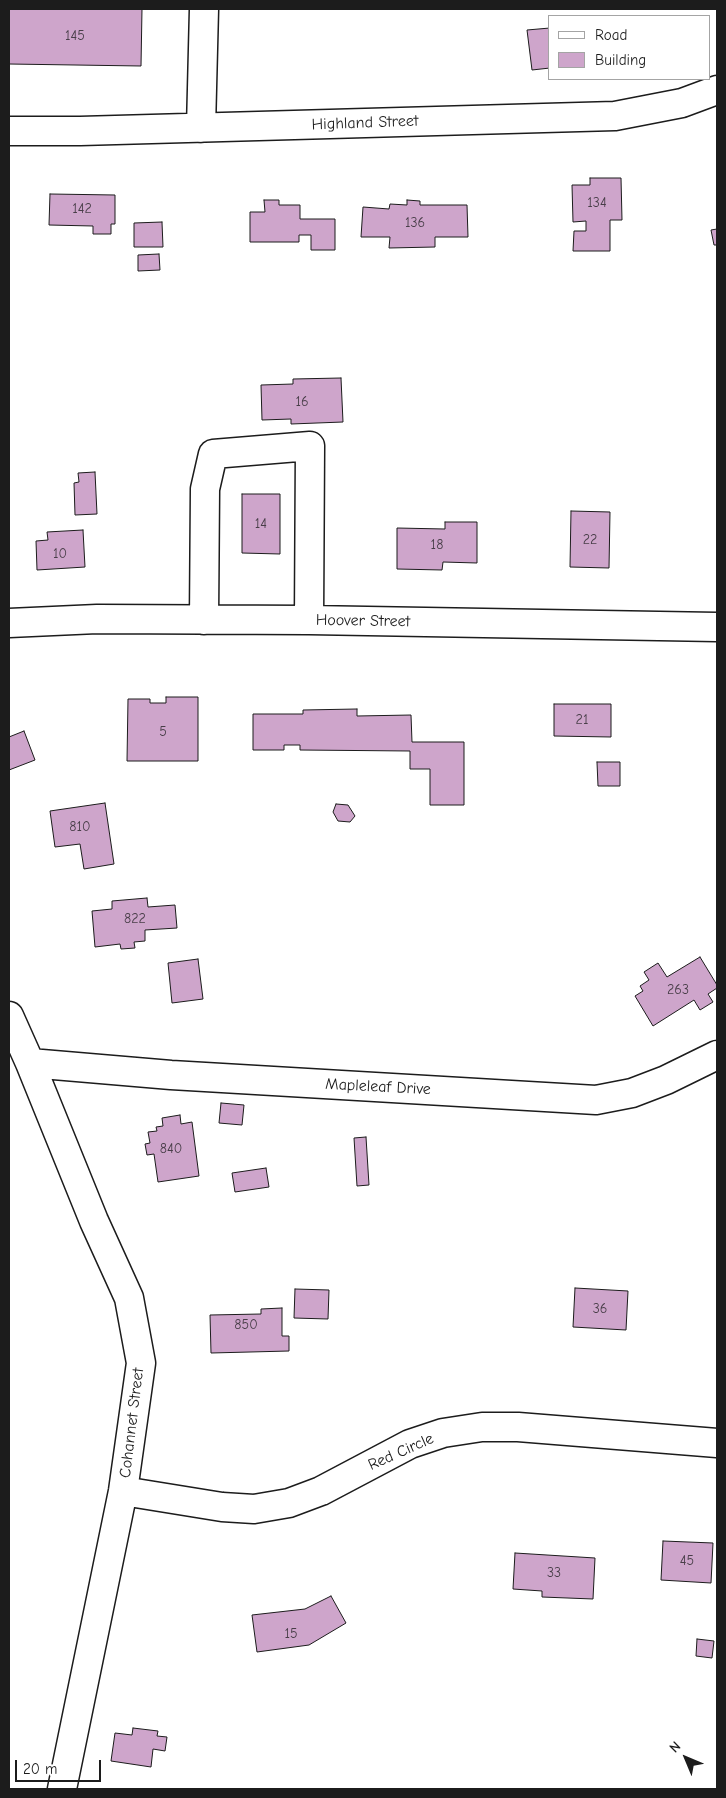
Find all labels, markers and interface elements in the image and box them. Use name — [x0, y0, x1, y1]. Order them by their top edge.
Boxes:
legend — [548, 15, 711, 80]
text: Road — [595, 26, 627, 44]
house number: 145 — [65, 28, 85, 44]
text: Building — [595, 51, 646, 69]
street label: Highland Street — [311, 112, 419, 134]
house number: 134 — [587, 195, 607, 211]
house number: 142 — [72, 201, 92, 217]
house number: 136 — [405, 215, 425, 231]
house number: 16 — [295, 394, 309, 410]
house number: 14 — [255, 516, 267, 532]
house number: 22 — [583, 532, 597, 548]
house number: 18 — [431, 537, 443, 553]
house number: 10 — [53, 546, 67, 562]
street label: Hoover Street — [316, 611, 410, 631]
house number: 21 — [576, 712, 588, 728]
house number: 5 — [159, 724, 167, 740]
house number: 810 — [69, 819, 91, 835]
house number: 822 — [124, 911, 146, 927]
house number: 263 — [667, 982, 689, 998]
street label: Mapleleaf Drive — [325, 1075, 431, 1099]
house number: 840 — [160, 1141, 182, 1157]
house number: 36 — [593, 1301, 607, 1317]
house number: 850 — [234, 1317, 258, 1333]
street label: Cohannet Street — [116, 1367, 148, 1479]
street label: Red Circle — [365, 1429, 437, 1475]
house number: 45 — [680, 1553, 694, 1569]
house number: 33 — [547, 1565, 561, 1581]
house number: 15 — [284, 1626, 298, 1642]
north arrow — [661, 1733, 711, 1783]
text: N — [666, 1738, 684, 1756]
scale bar — [18, 1750, 104, 1782]
text: 20 m — [23, 1760, 57, 1778]

